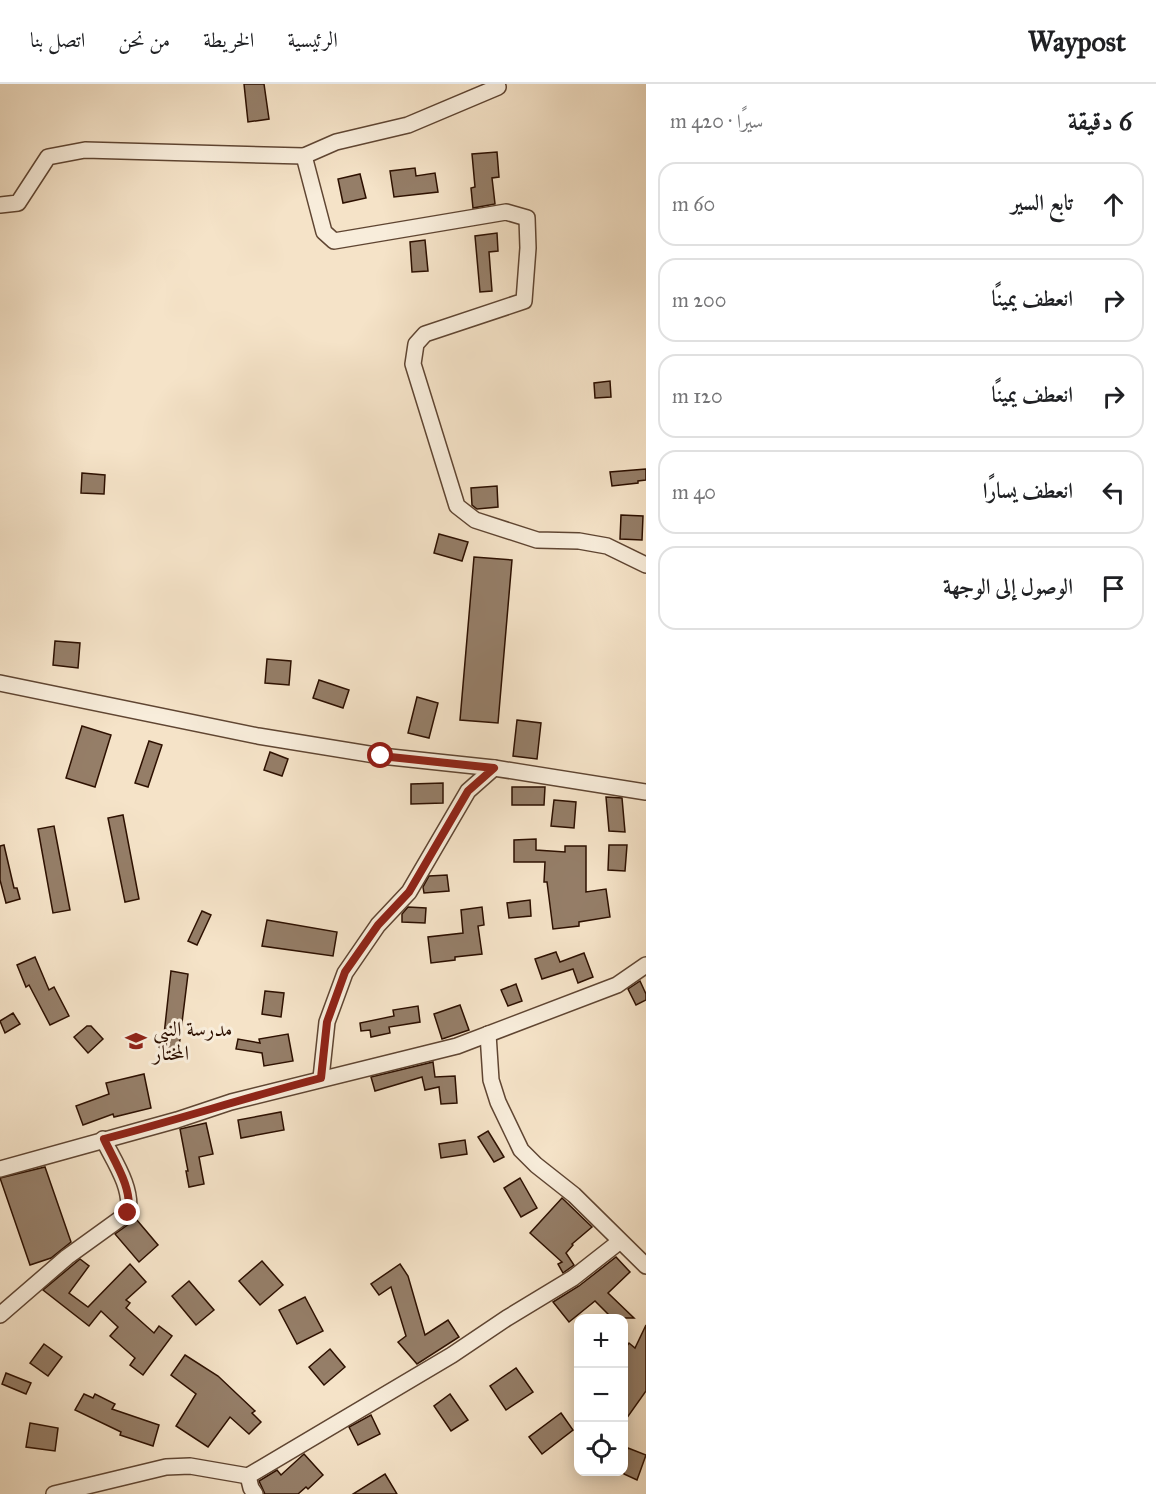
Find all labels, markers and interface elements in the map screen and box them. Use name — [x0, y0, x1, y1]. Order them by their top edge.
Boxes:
text: Waypost — [1028, 24, 1126, 59]
text: اتصل بنا — [30, 27, 85, 53]
text: من نحن — [118, 27, 170, 53]
text: الخريطة — [203, 27, 254, 53]
text: الرئيسية — [287, 27, 338, 53]
text: 6 دقيقة — [1068, 105, 1132, 137]
text: سيرًا · 420 m — [670, 109, 763, 133]
icon: ahead — [1097, 188, 1130, 221]
text: تابع السير — [1011, 189, 1073, 216]
text: 60 m — [672, 192, 715, 216]
icon: right — [1097, 284, 1130, 317]
text: انعطف يمينًا — [992, 285, 1073, 312]
text: 200 m — [672, 288, 726, 312]
icon: right — [1097, 380, 1130, 413]
text: انعطف يمينًا — [992, 381, 1073, 408]
text: 120 m — [672, 384, 723, 408]
icon: left — [1097, 476, 1130, 509]
text: انعطف يسارًا — [983, 477, 1073, 504]
text: 40 m — [672, 480, 716, 504]
icon: arrive — [1097, 572, 1130, 605]
text: الوصول إلى الوجهة — [943, 573, 1073, 600]
route start — [367, 742, 393, 768]
place label: مدرسة النبي المختار — [151, 1016, 233, 1066]
school or university icon: مدرسة النبي المختار — [124, 1029, 148, 1053]
route end — [114, 1199, 140, 1225]
map controls — [574, 1314, 628, 1476]
button: + — [574, 1314, 628, 1368]
button: − — [574, 1368, 628, 1422]
button: locate — [574, 1422, 628, 1476]

